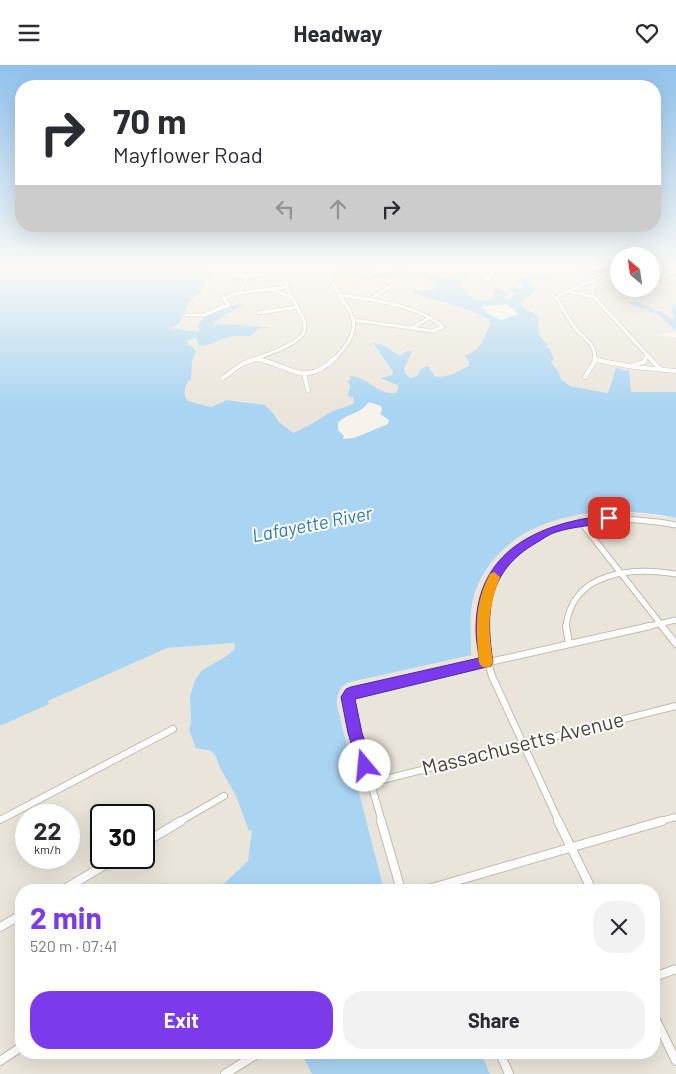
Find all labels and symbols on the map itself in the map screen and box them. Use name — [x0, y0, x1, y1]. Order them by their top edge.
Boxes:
north arrow — [610, 247, 660, 297]
pin — [588, 497, 630, 539]
water label: Lafayette River — [250, 500, 375, 546]
street label: Massachusetts Avenue — [419, 705, 626, 780]
position arrow — [338, 739, 390, 791]
speed limit sign: 30 — [90, 804, 155, 869]

